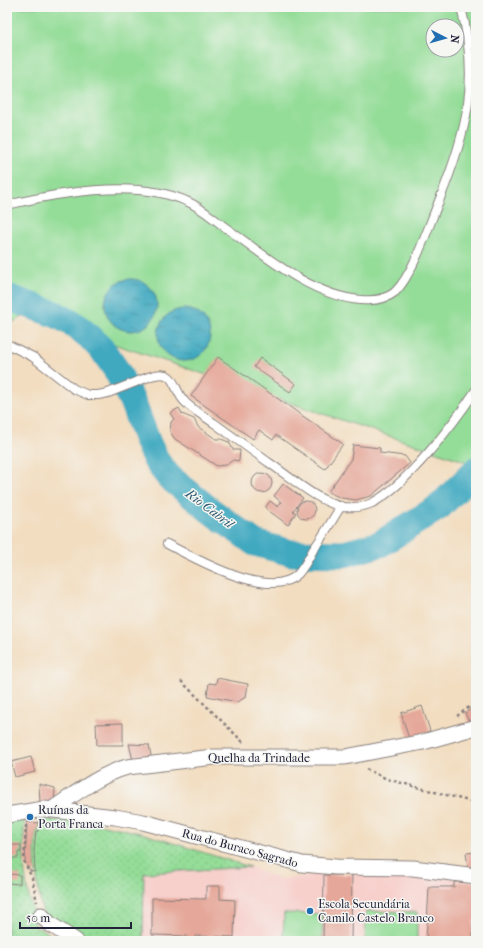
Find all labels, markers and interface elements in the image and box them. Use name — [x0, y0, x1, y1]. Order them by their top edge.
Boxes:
north arrow — [425, 18, 465, 58]
text: N — [447, 34, 461, 44]
water label: Rio Cabril — [182, 485, 238, 532]
street label: Quelha da Trindade — [208, 751, 310, 765]
place label: Ruínas da Porta Franca — [38, 803, 104, 831]
marker: Ruínas da Porta Franca — [25, 812, 35, 822]
street label: Rua do Buraco Sagrado — [181, 826, 299, 870]
place label: Escola Secundária Camilo Castelo Branco — [318, 897, 434, 925]
scale bar — [20, 904, 131, 930]
marker: Escola Secundária Camilo Castelo Branco — [305, 906, 315, 916]
text: 50 m — [26, 911, 50, 925]

